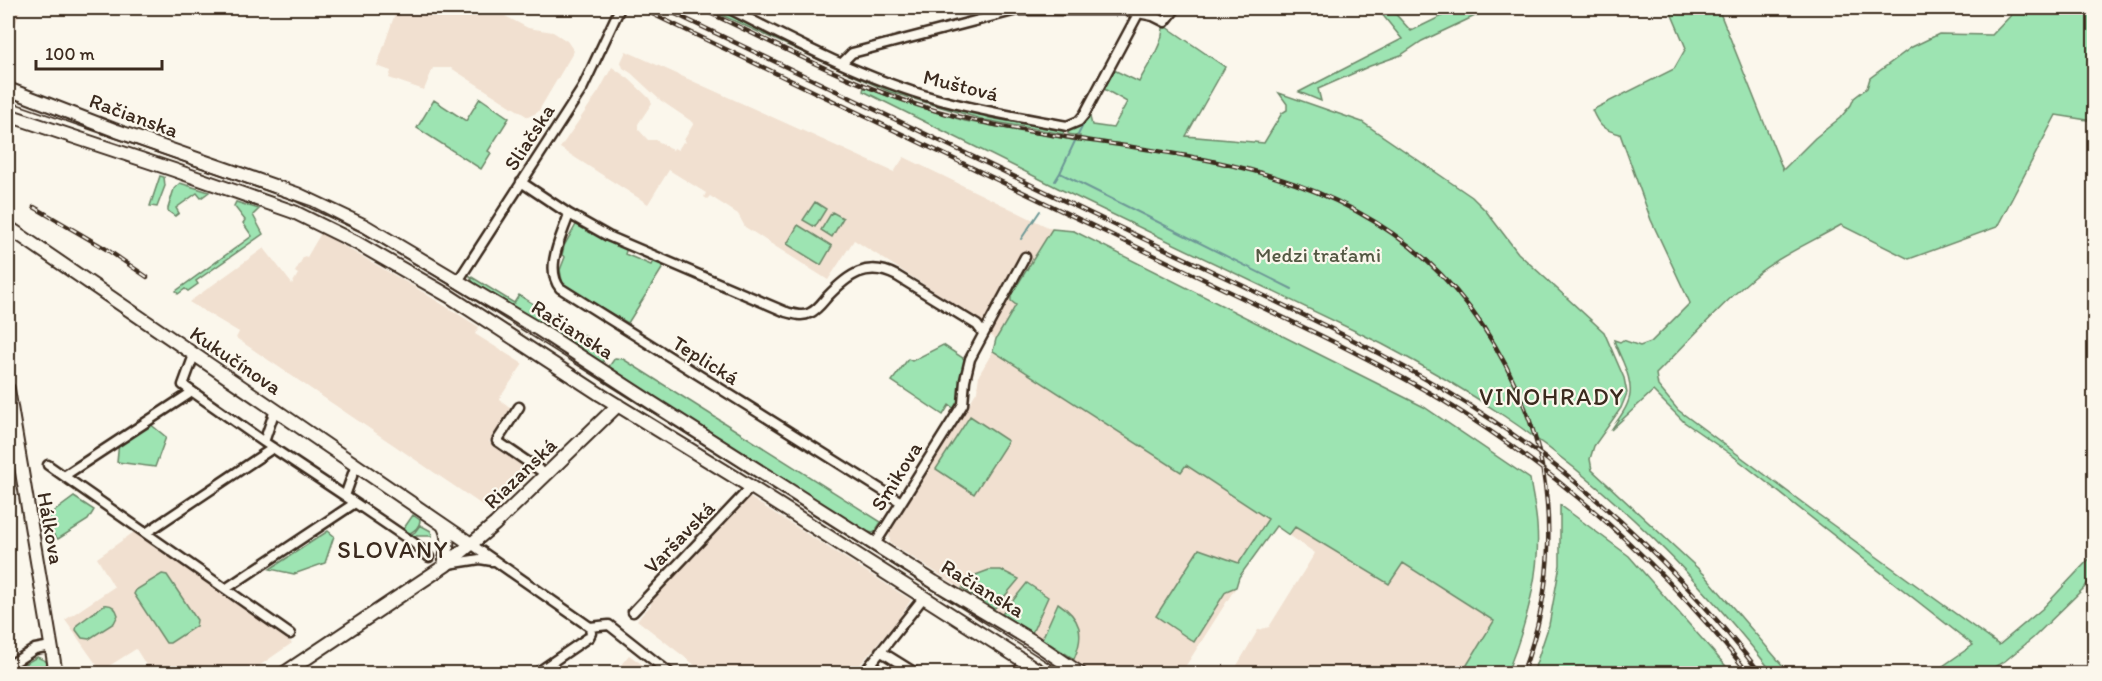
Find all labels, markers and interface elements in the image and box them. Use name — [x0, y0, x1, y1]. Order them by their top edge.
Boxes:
scale bar — [36, 33, 162, 71]
text: 100 m — [45, 43, 95, 65]
street label: Muštová — [921, 64, 1001, 106]
street label: Račianska — [86, 87, 182, 143]
street label: Sliačska — [498, 99, 560, 175]
park label: Medzi traťami — [1255, 242, 1381, 267]
street label: Račianska — [527, 294, 619, 364]
street label: Kukučínova — [186, 320, 286, 400]
street label: Teplická — [668, 330, 744, 390]
district label: VINOHRADY — [1479, 382, 1625, 411]
street label: Riazanská — [478, 432, 562, 514]
street label: Smikova — [865, 437, 927, 515]
street label: Hálkova — [32, 490, 70, 566]
street label: Varšavská — [638, 495, 720, 579]
district label: SLOVANY — [337, 535, 449, 564]
street label: Račianska — [937, 553, 1029, 623]

